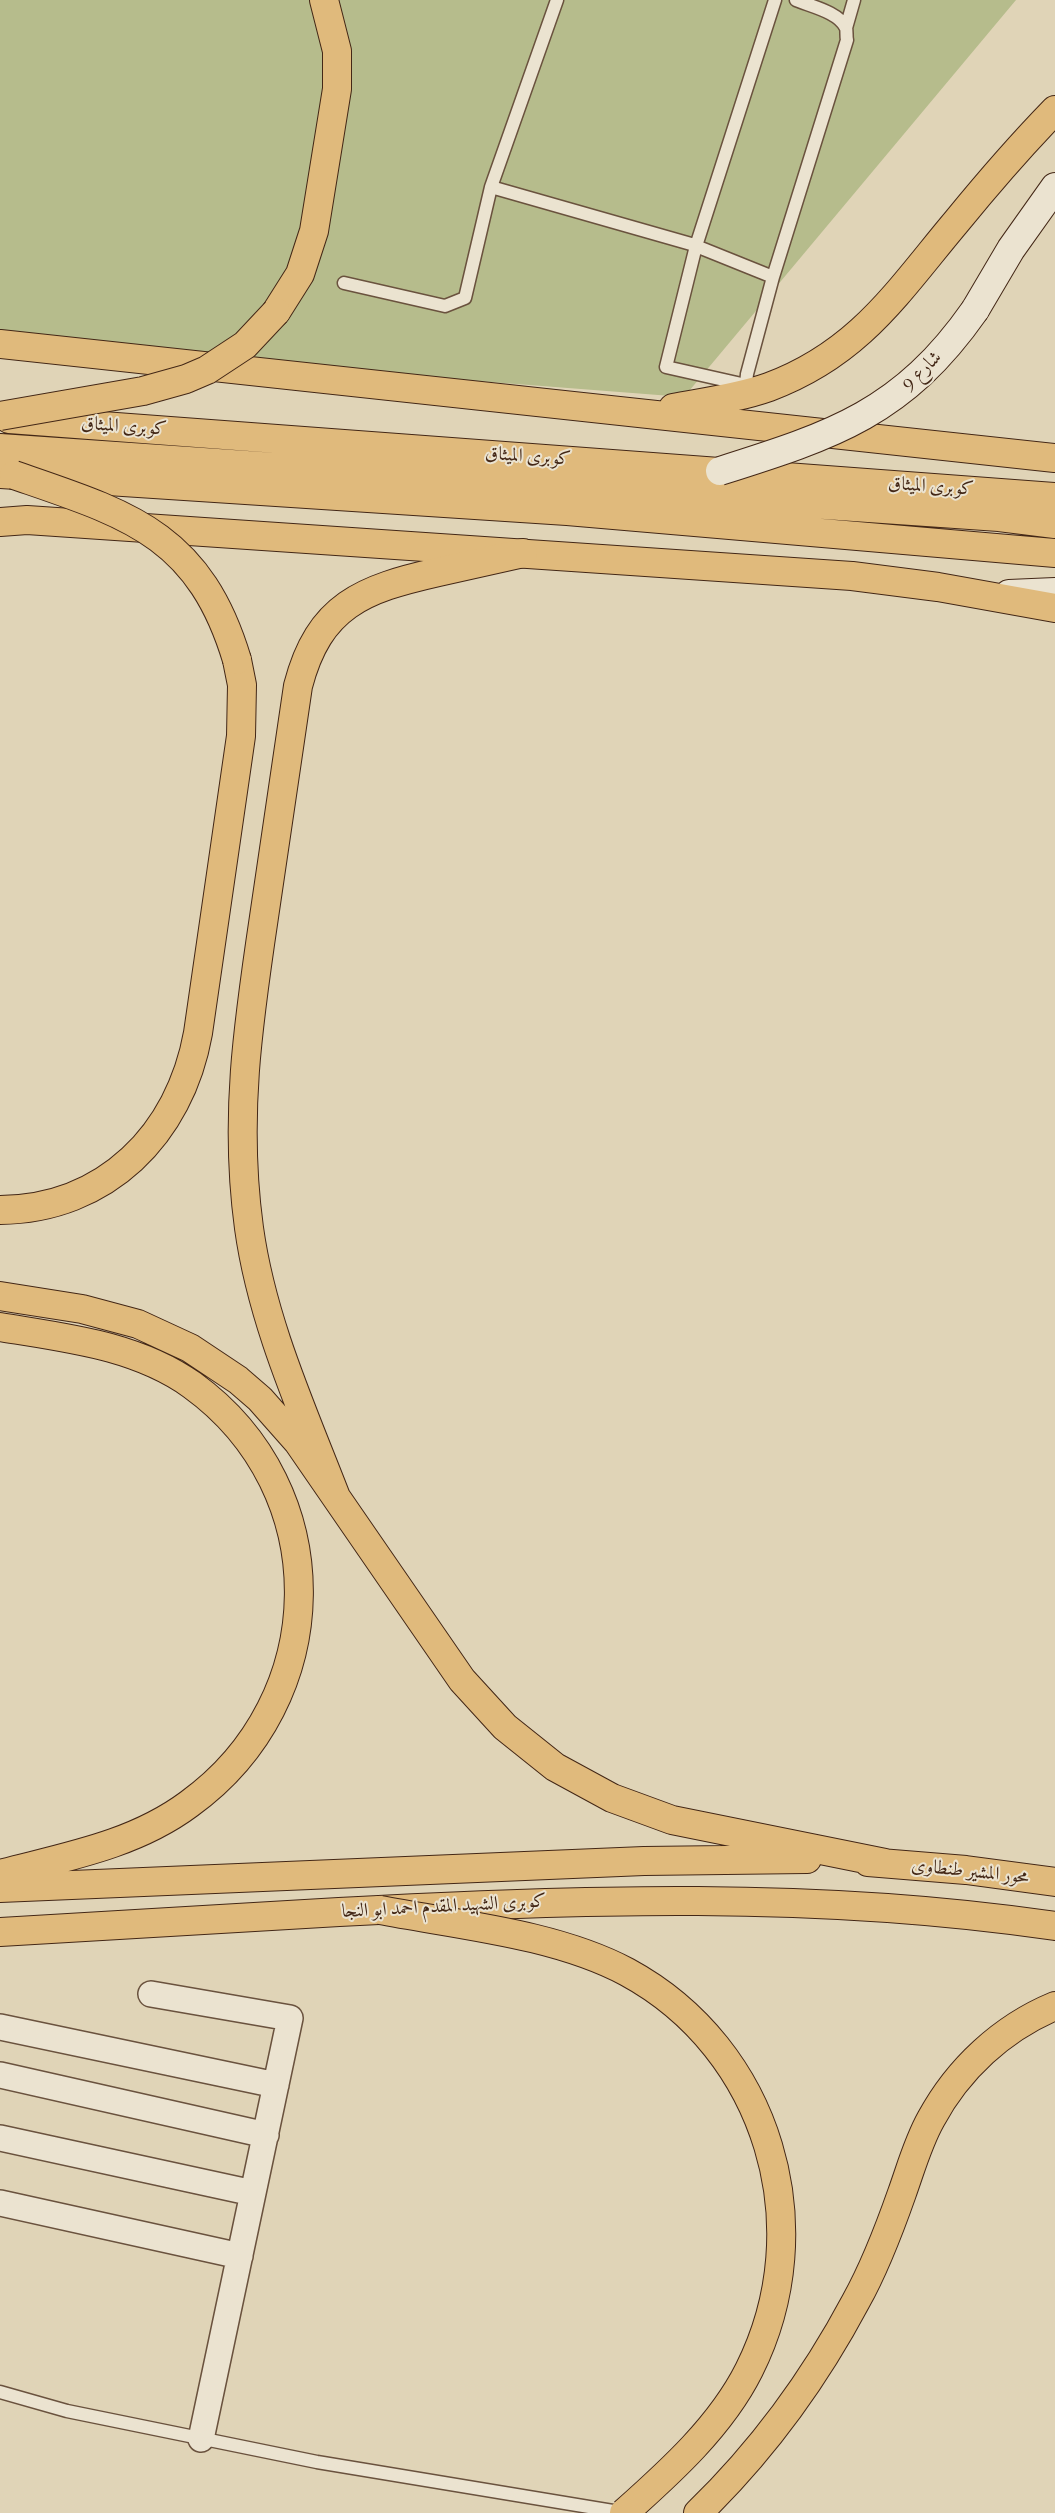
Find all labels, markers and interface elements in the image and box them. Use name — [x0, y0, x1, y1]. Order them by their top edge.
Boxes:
street label: شارع 9 — [897, 347, 947, 395]
street label: كوبرى الميثاق — [80, 413, 168, 441]
street label: كوبرى الميثاق — [484, 443, 572, 471]
street label: كوبرى الميثاق — [887, 473, 975, 501]
street label: محور المشير طنطاوى — [910, 1854, 1030, 1890]
street label: كوبرى الشهيد المقدم احمد ابو النجا — [341, 1890, 547, 1924]

